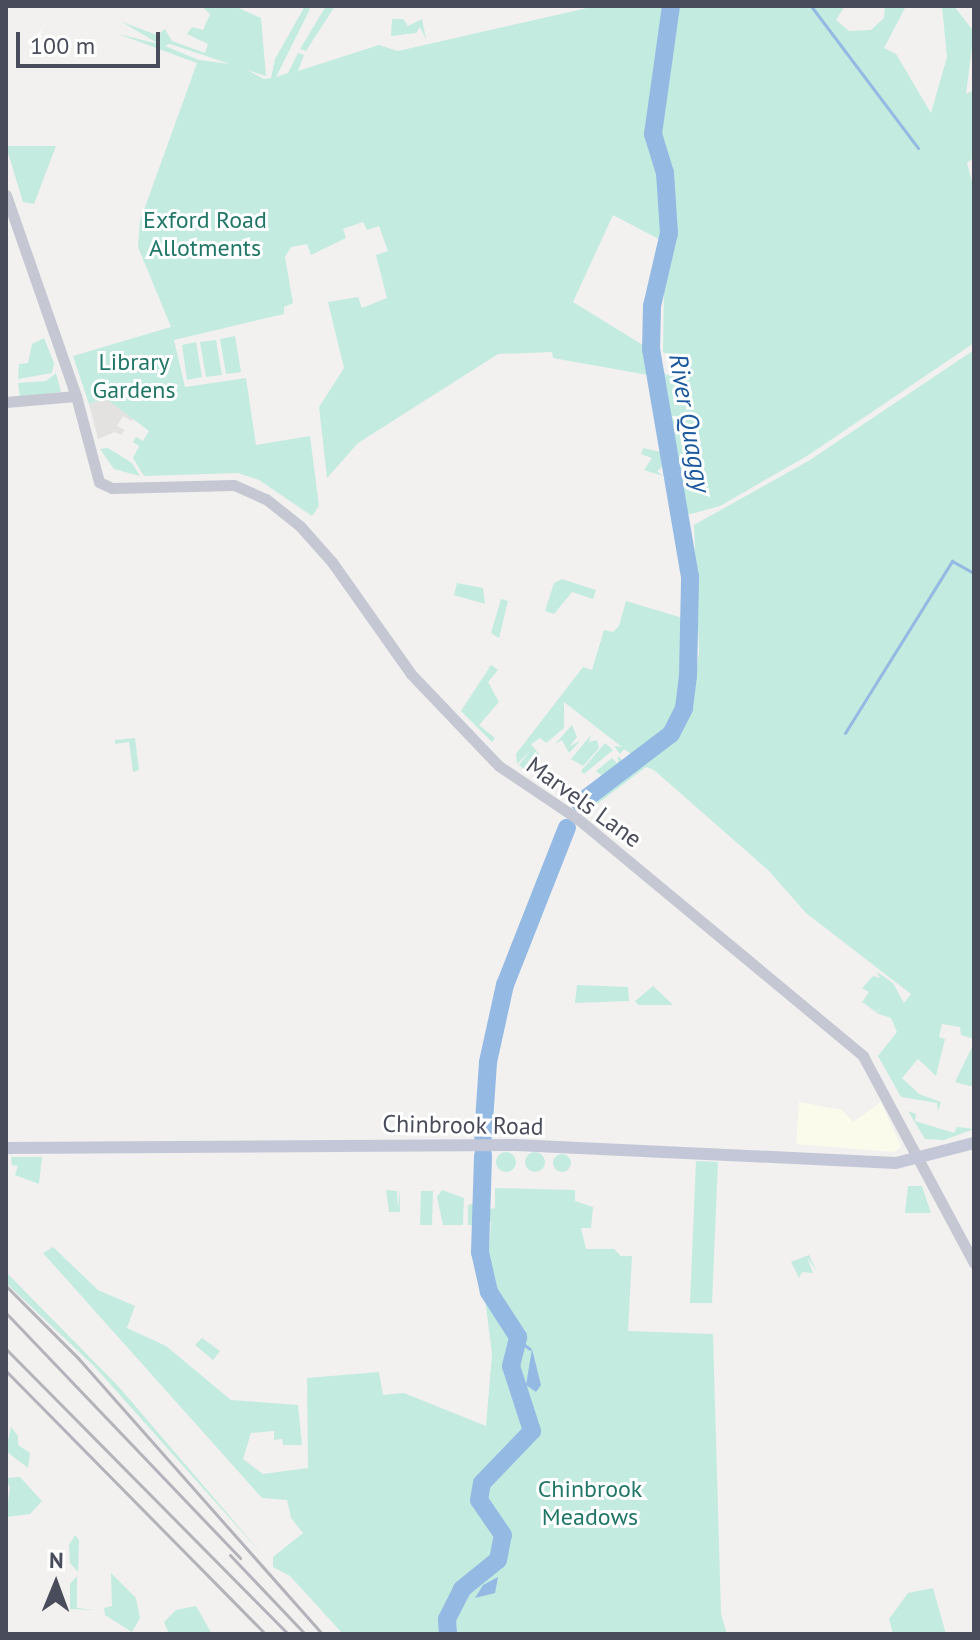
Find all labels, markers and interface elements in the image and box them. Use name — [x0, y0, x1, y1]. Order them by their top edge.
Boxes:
scale bar — [20, 16, 164, 66]
text: 100 m — [30, 30, 95, 61]
park label: Exford Road Allotments — [143, 206, 267, 262]
park label: Library Gardens — [92, 348, 176, 404]
water label: River Quaggy — [662, 351, 718, 495]
street label: Marvels Lane — [521, 751, 647, 853]
street label: Chinbrook Road — [382, 1109, 544, 1141]
park label: Chinbrook Meadows — [538, 1475, 642, 1531]
north arrow — [16, 1544, 96, 1624]
text: N — [49, 1546, 64, 1574]

